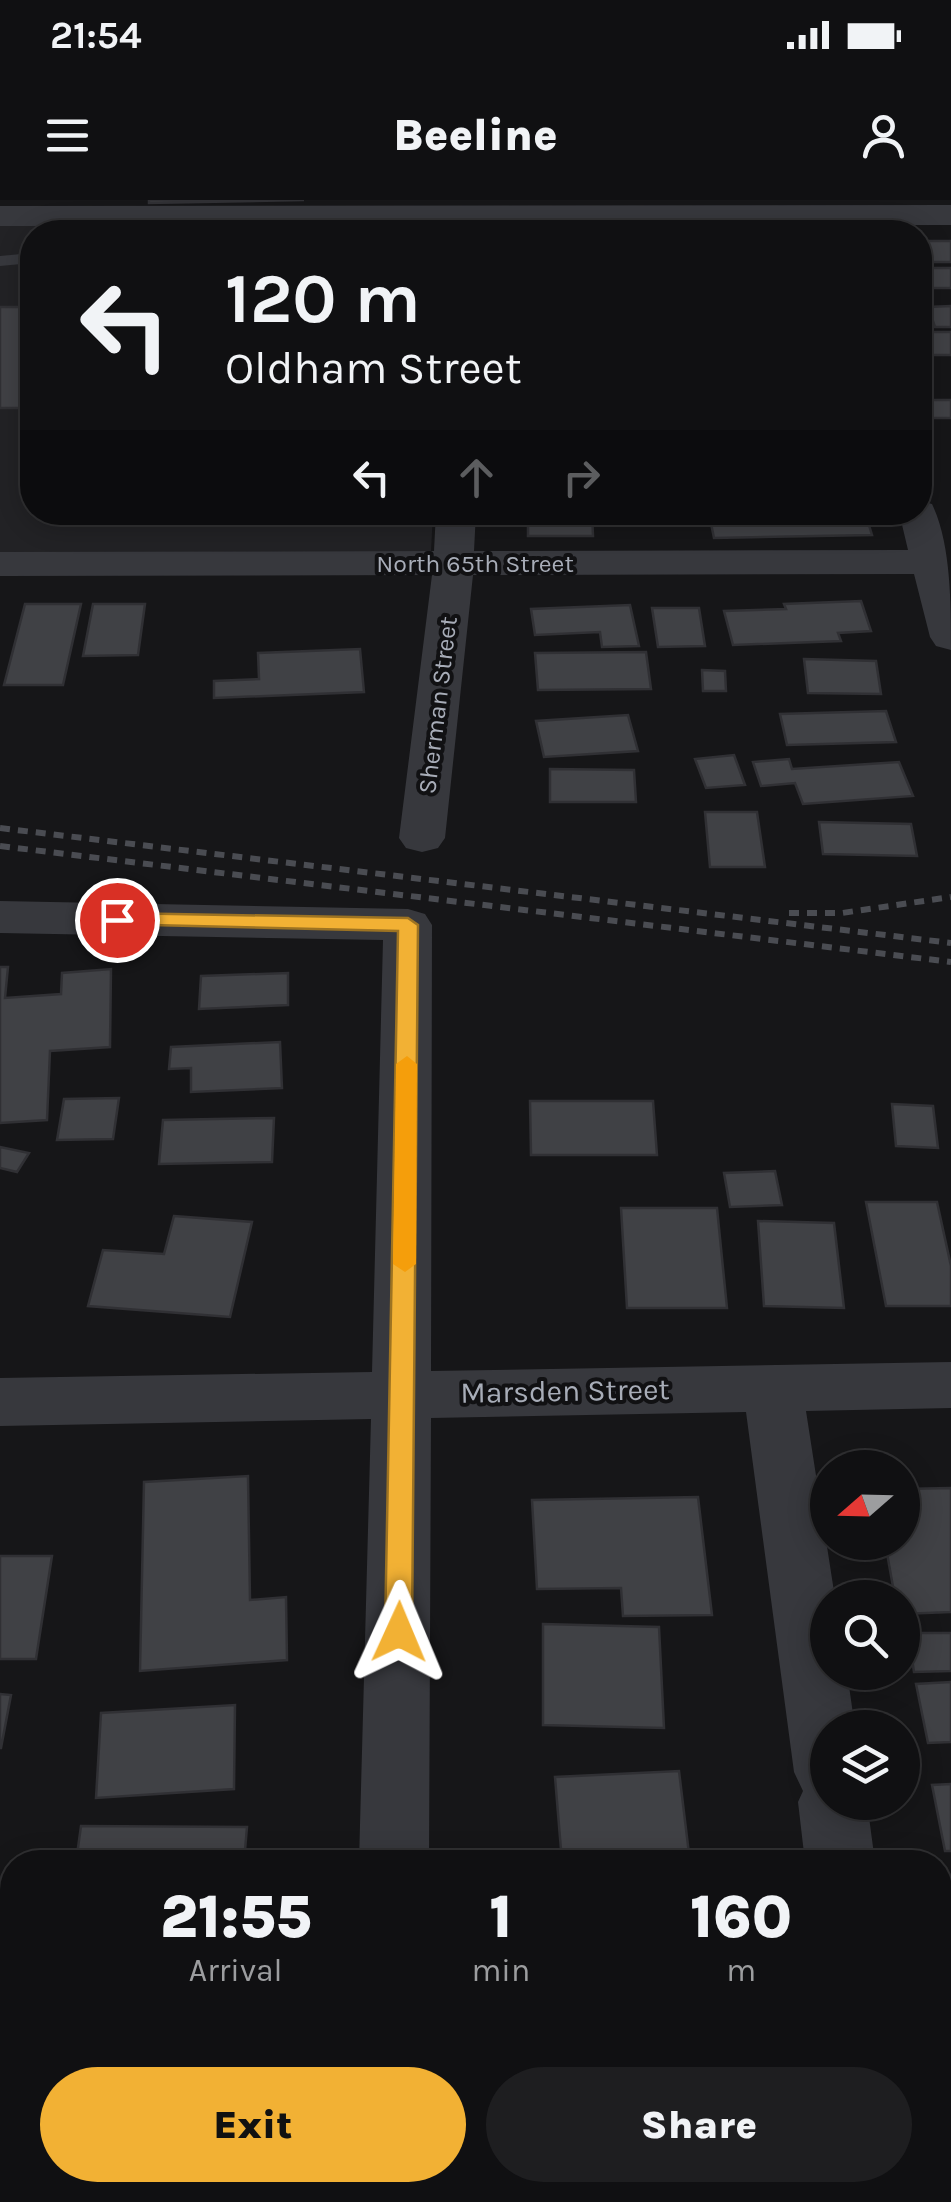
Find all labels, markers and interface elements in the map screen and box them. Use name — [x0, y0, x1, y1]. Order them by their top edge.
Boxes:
text: 21:54 — [50, 13, 142, 58]
icon: menu — [40, 108, 95, 163]
icon: person — [856, 108, 911, 163]
text: Beeline — [393, 109, 558, 161]
text: 120 m — [225, 258, 421, 340]
icon: left — [60, 260, 190, 390]
text: Oldham Street — [225, 342, 522, 394]
icon: left — [344, 450, 399, 505]
icon: ahead — [449, 450, 504, 505]
icon: right — [554, 450, 609, 505]
street label: North 65th Street — [376, 549, 574, 578]
street label: Sherman Street — [412, 615, 463, 796]
pin — [75, 878, 160, 963]
icon: arrive — [90, 893, 145, 948]
street label: Marsden Street — [460, 1371, 670, 1411]
north arrow — [810, 1450, 920, 1560]
map controls — [810, 1450, 920, 1820]
position arrow — [347, 1580, 451, 1684]
button: search — [810, 1580, 920, 1690]
button: layers — [810, 1710, 920, 1820]
text: 21:55 — [160, 1882, 312, 1952]
text: 1 — [489, 1882, 512, 1952]
text: 160 — [690, 1882, 792, 1952]
text: Arrival — [189, 1952, 283, 1989]
text: min — [471, 1952, 530, 1989]
text: m — [726, 1952, 756, 1989]
button: Exit — [40, 2067, 466, 2182]
button: Share — [486, 2067, 912, 2182]

